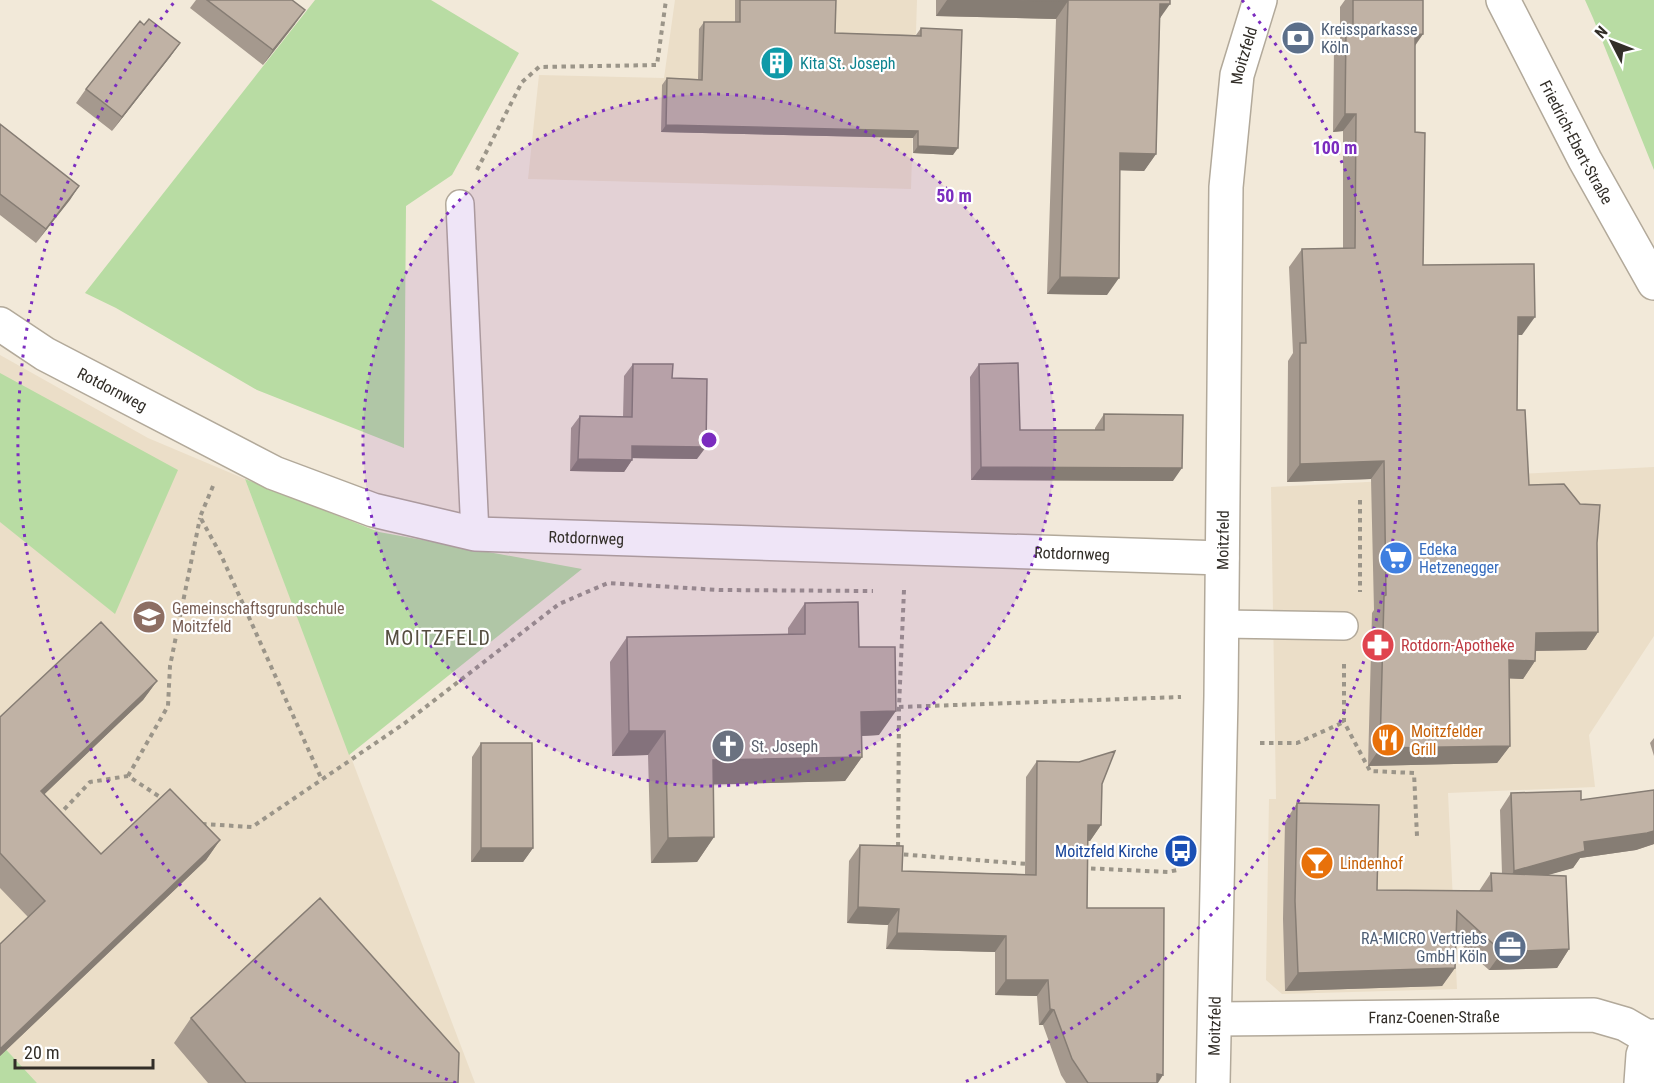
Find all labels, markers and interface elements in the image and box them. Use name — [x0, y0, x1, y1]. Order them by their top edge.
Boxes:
north arrow — [1582, 12, 1642, 72]
bank icon: Kreissparkasse Köln — [1280, 20, 1316, 56]
place label: Kreissparkasse Köln — [1321, 20, 1418, 57]
text: N — [1591, 22, 1612, 42]
street label: Moitzfeld — [1227, 24, 1261, 85]
building icon: Kita St. Joseph — [759, 45, 795, 81]
place label: Kita St. Joseph — [800, 54, 896, 73]
street label: Friedrich-Ebert-Straße — [1536, 77, 1617, 208]
text: 100 m — [1313, 137, 1357, 158]
text: 50 m — [936, 185, 972, 206]
street label: Rotdornweg — [74, 364, 150, 415]
centre of rings — [699, 430, 719, 450]
street label: Moitzfeld — [1213, 510, 1233, 570]
street label: Rotdornweg — [548, 527, 624, 549]
supermarket icon: Edeka Hetzenegger — [1378, 540, 1414, 576]
place label: Edeka Hetzenegger — [1419, 540, 1499, 577]
street label: Rotdornweg — [1034, 543, 1110, 564]
school or university icon: Gemeinschaftsgrundschule Moitzfeld — [131, 599, 167, 635]
place label: Gemeinschaftsgrundschule Moitzfeld — [172, 599, 345, 636]
district label: MOITZFELD — [385, 626, 491, 650]
pharmacy icon: Rotdorn-Apotheke — [1360, 627, 1396, 663]
place label: Rotdorn-Apotheke — [1401, 636, 1514, 655]
restaurant icon: Moitzfelder Grill — [1370, 722, 1406, 758]
place label: Moitzfelder Grill — [1411, 722, 1483, 759]
church icon: St. Joseph — [710, 728, 746, 764]
place label: St. Joseph — [751, 737, 818, 756]
bus stop icon: Moitzfeld Kirche — [1163, 833, 1199, 869]
place label: Moitzfeld Kirche — [1055, 842, 1158, 861]
bar icon: Lindenhof — [1299, 845, 1335, 881]
place label: Lindenhof — [1340, 854, 1403, 873]
place label: RA-MICRO Vertriebs GmbH Köln — [1361, 929, 1487, 966]
office icon: RA-MICRO Vertriebs GmbH Köln — [1492, 929, 1528, 965]
street label: Moitzfeld — [1205, 996, 1225, 1056]
street label: Franz-Coenen-Straße — [1368, 1007, 1500, 1027]
scale bar — [15, 1032, 153, 1070]
text: 20 m — [24, 1042, 59, 1063]

